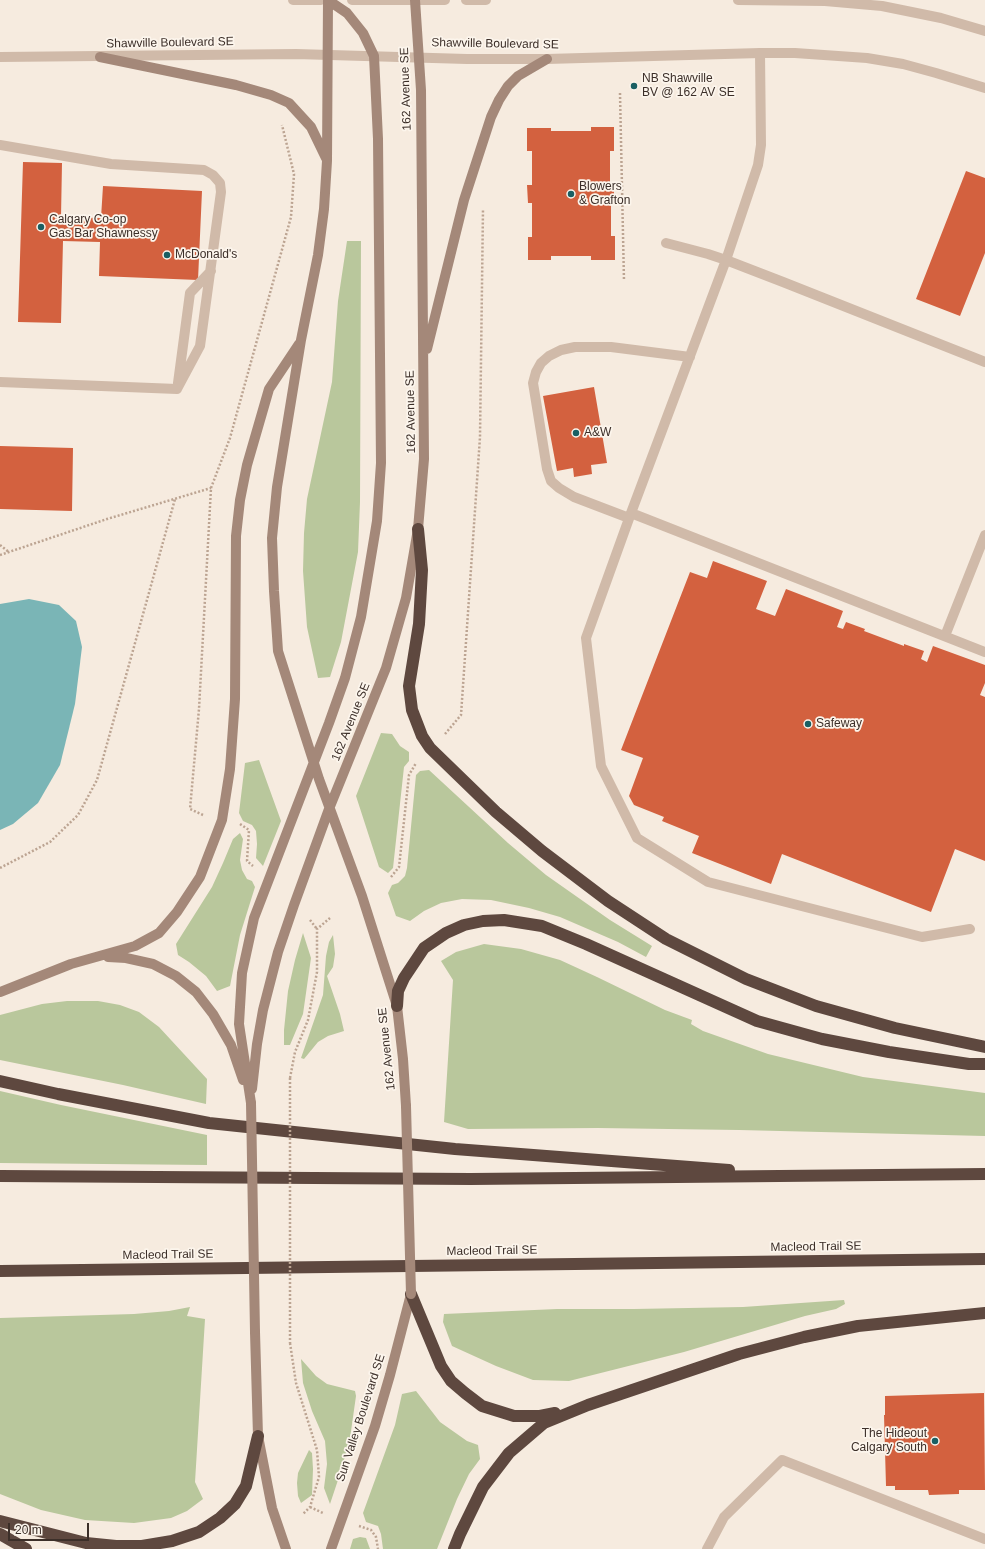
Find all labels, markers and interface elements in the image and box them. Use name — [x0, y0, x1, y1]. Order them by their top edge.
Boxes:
street label: Shawville Boulevard SE — [106, 35, 234, 51]
street label: Shawville Boulevard SE — [431, 36, 559, 52]
street label: 162 Avenue SE — [397, 47, 415, 131]
place label: NB Shawville BV @ 162 AV SE — [642, 72, 735, 100]
marker: NB Shawville BV @ 162 AV SE — [629, 81, 639, 91]
place label: Blowers & Grafton — [579, 180, 630, 208]
marker: Blowers & Grafton — [566, 189, 576, 199]
place label: Calgary Co-op Gas Bar Shawnessy — [49, 213, 158, 241]
marker: Calgary Co-op Gas Bar Shawnessy — [36, 222, 46, 232]
place label: McDonald's — [175, 248, 237, 262]
marker: McDonald's — [162, 250, 172, 260]
street label: 162 Avenue SE — [403, 370, 419, 454]
place label: A&W — [584, 426, 611, 440]
marker: A&W — [571, 428, 581, 438]
street label: 162 Avenue SE — [329, 681, 373, 763]
place label: Safeway — [816, 717, 862, 731]
marker: Safeway — [803, 719, 813, 729]
street label: 162 Avenue SE — [375, 1007, 399, 1091]
street label: Macleod Trail SE — [770, 1239, 862, 1255]
street label: Macleod Trail SE — [446, 1243, 538, 1259]
street label: Macleod Trail SE — [122, 1247, 214, 1263]
street label: Sun Valley Boulevard SE — [334, 1352, 388, 1484]
place label: The Hideout Calgary South — [851, 1427, 927, 1455]
marker: The Hideout Calgary South — [930, 1436, 940, 1446]
scale bar — [10, 1515, 91, 1541]
text: 20 m — [15, 1523, 42, 1537]

